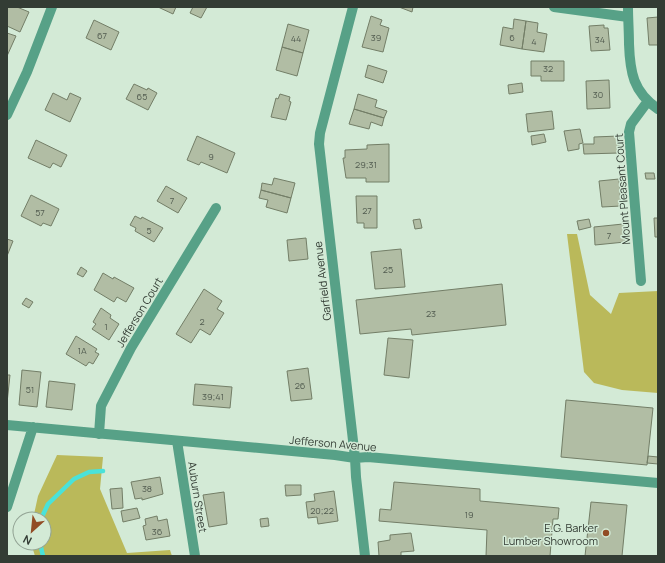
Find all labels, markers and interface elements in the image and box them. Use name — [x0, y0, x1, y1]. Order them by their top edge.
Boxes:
house number: 67 — [97, 29, 108, 42]
house number: 39 — [371, 31, 381, 44]
house number: 6 — [509, 31, 515, 44]
house number: 44 — [291, 32, 301, 45]
house number: 34 — [595, 33, 605, 46]
house number: 4 — [531, 35, 537, 48]
house number: 32 — [543, 62, 553, 75]
house number: 30 — [593, 88, 603, 101]
house number: 65 — [137, 90, 147, 103]
street label: Mount Pleasant Court — [611, 133, 633, 245]
house number: 9 — [208, 150, 214, 163]
house number: 29;31 — [355, 158, 377, 171]
house number: 7 — [170, 194, 175, 207]
house number: 27 — [362, 204, 372, 217]
house number: 57 — [35, 206, 45, 219]
house number: 5 — [146, 224, 152, 237]
house number: 7 — [607, 229, 612, 242]
street label: Garfield Avenue — [310, 240, 334, 322]
house number: 25 — [383, 263, 393, 276]
street label: Jefferson Court — [112, 274, 166, 350]
house number: 23 — [426, 307, 436, 320]
house number: 2 — [199, 315, 205, 328]
house number: 1 — [104, 320, 108, 333]
house number: 1A — [77, 344, 87, 357]
house number: 26 — [295, 379, 306, 392]
house number: 51 — [26, 383, 34, 396]
house number: 39;41 — [202, 390, 224, 403]
street label: Jefferson Avenue — [289, 432, 378, 454]
street label: Auburn Street — [185, 460, 211, 534]
house number: 38 — [142, 482, 152, 495]
house number: 20;22 — [310, 504, 334, 517]
house number: 19 — [464, 508, 474, 521]
north arrow — [12, 511, 52, 551]
place label: E.G. Barker Lumber Showroom — [503, 520, 598, 548]
house number: 36 — [152, 525, 163, 538]
marker: E.G. Barker Lumber Showroom — [601, 528, 611, 538]
text: N — [20, 532, 34, 549]

